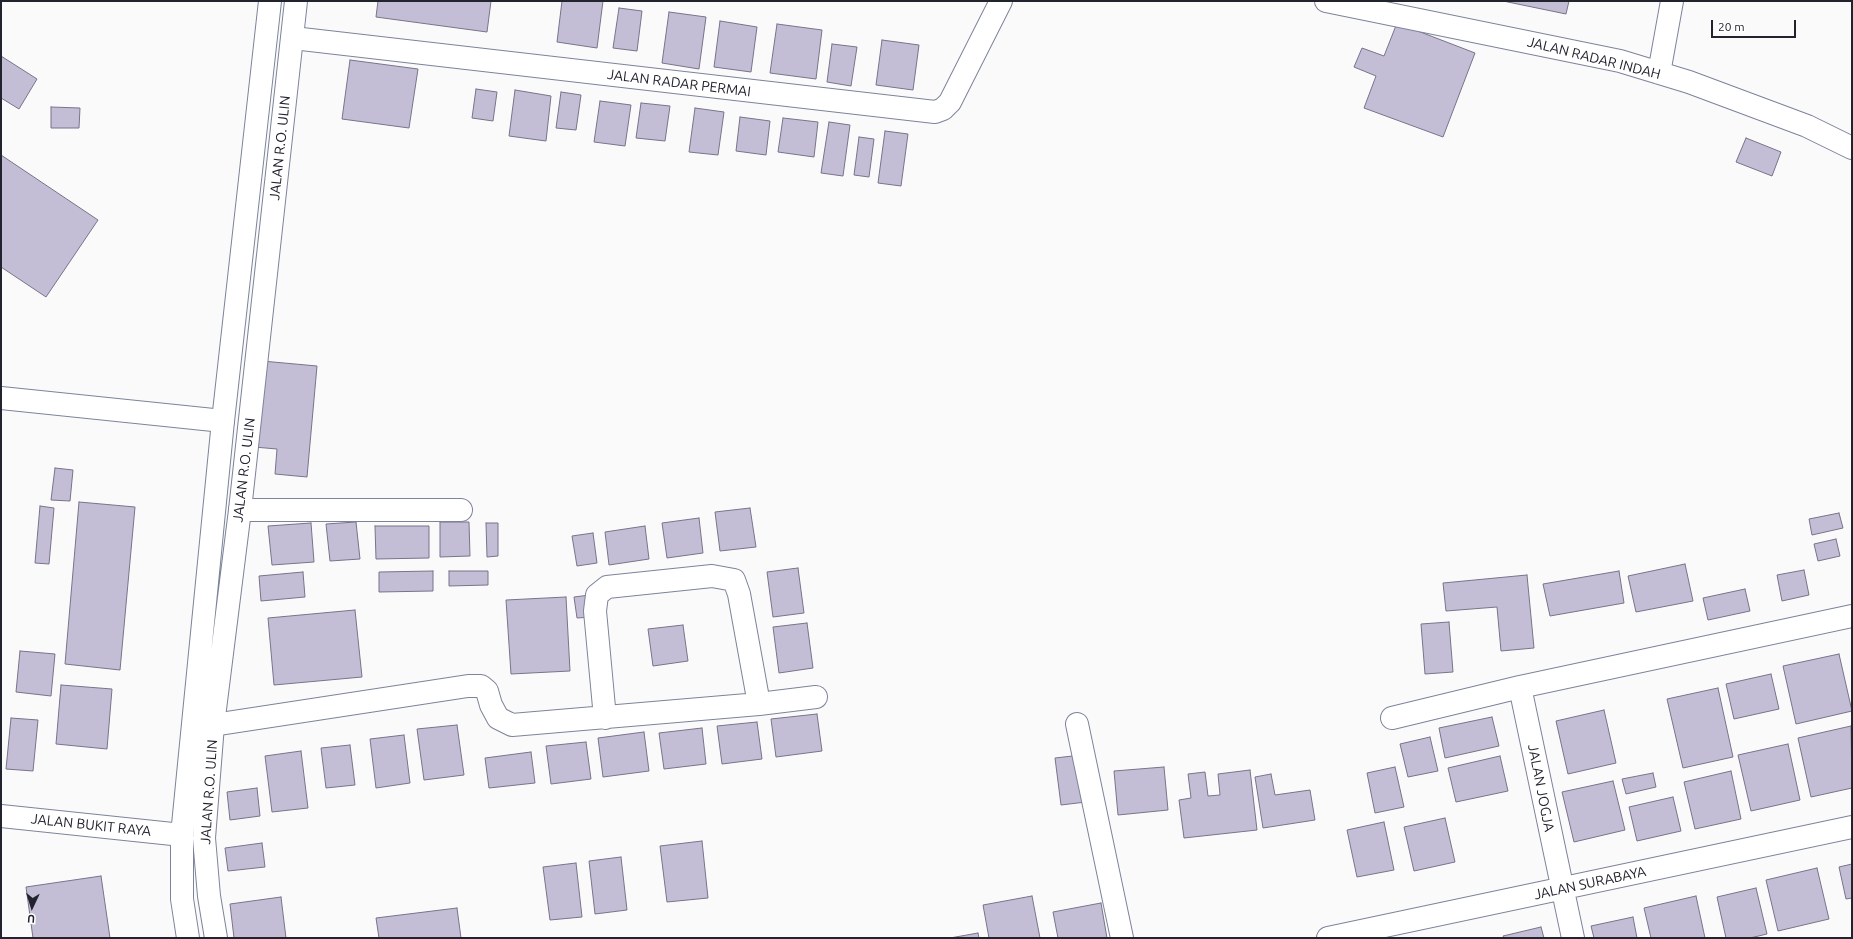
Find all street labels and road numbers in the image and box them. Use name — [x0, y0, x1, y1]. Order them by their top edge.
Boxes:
street label: JALAN RADAR INDAH — [1526, 33, 1662, 83]
street label: JALAN RADAR PERMAI — [606, 66, 752, 100]
street label: JALAN R.O. ULIN — [266, 95, 294, 201]
street label: JALAN R.O. ULIN — [229, 417, 259, 523]
street label: JALAN R.O. ULIN — [197, 739, 221, 845]
street label: JALAN JOGJA — [1524, 743, 1558, 833]
street label: JALAN BUKIT RAYA — [30, 810, 152, 840]
street label: JALAN SURABAYA — [1532, 863, 1648, 903]

